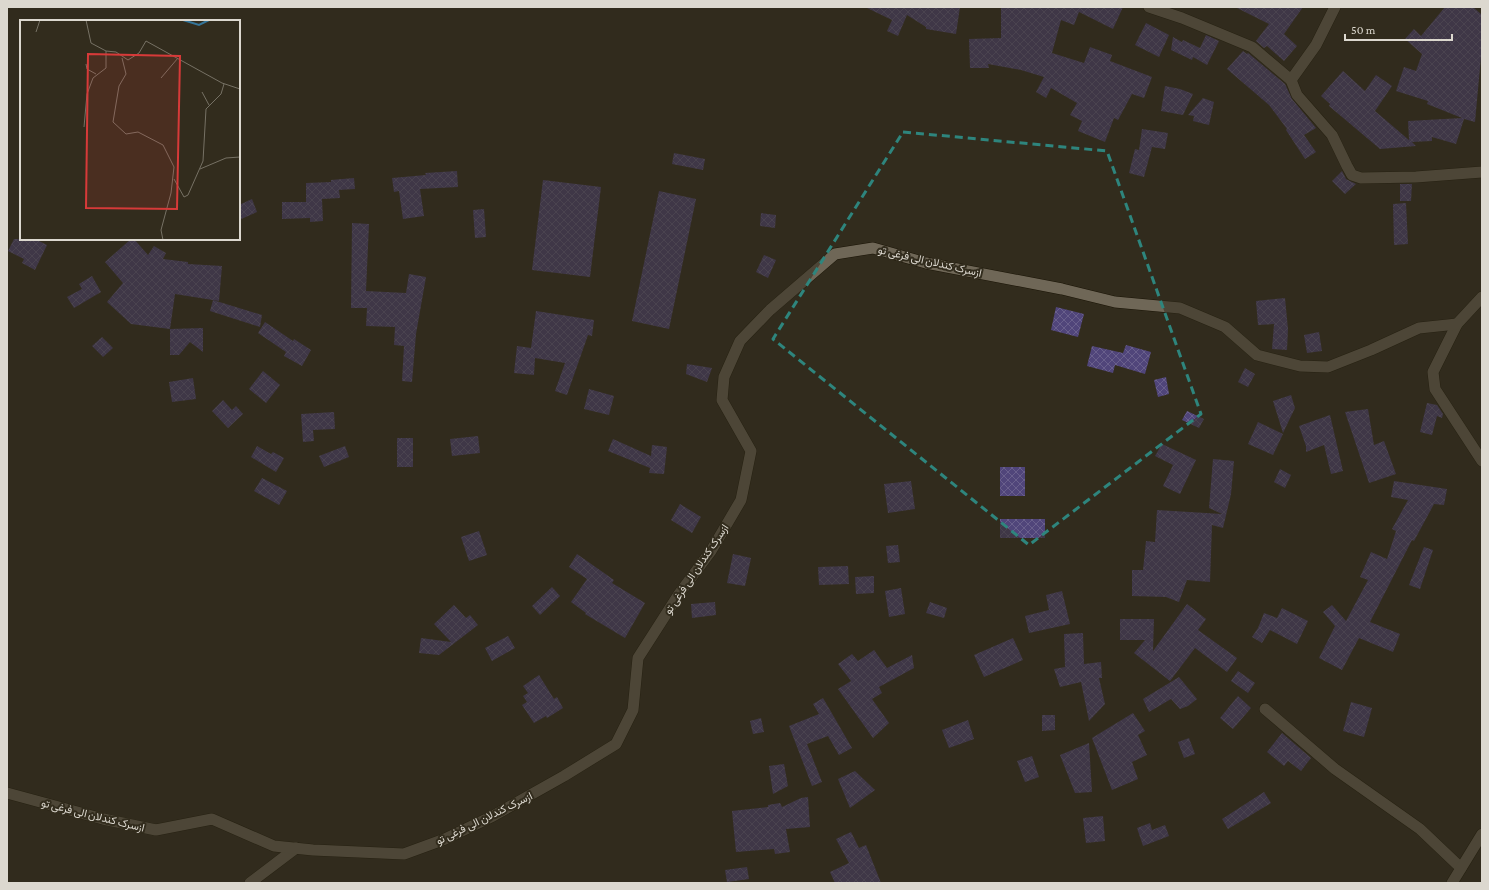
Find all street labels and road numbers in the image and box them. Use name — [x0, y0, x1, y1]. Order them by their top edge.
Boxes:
street label: ازسرک کندلان الی فرغی تو — [877, 243, 983, 280]
street label: ازسرک کندلان الی فرغی تو — [661, 522, 731, 617]
street label: ازسرک کندلان الی فرغی تو — [434, 789, 535, 847]
street label: ازسرک کندلان الی فرغی تو — [40, 796, 146, 835]

